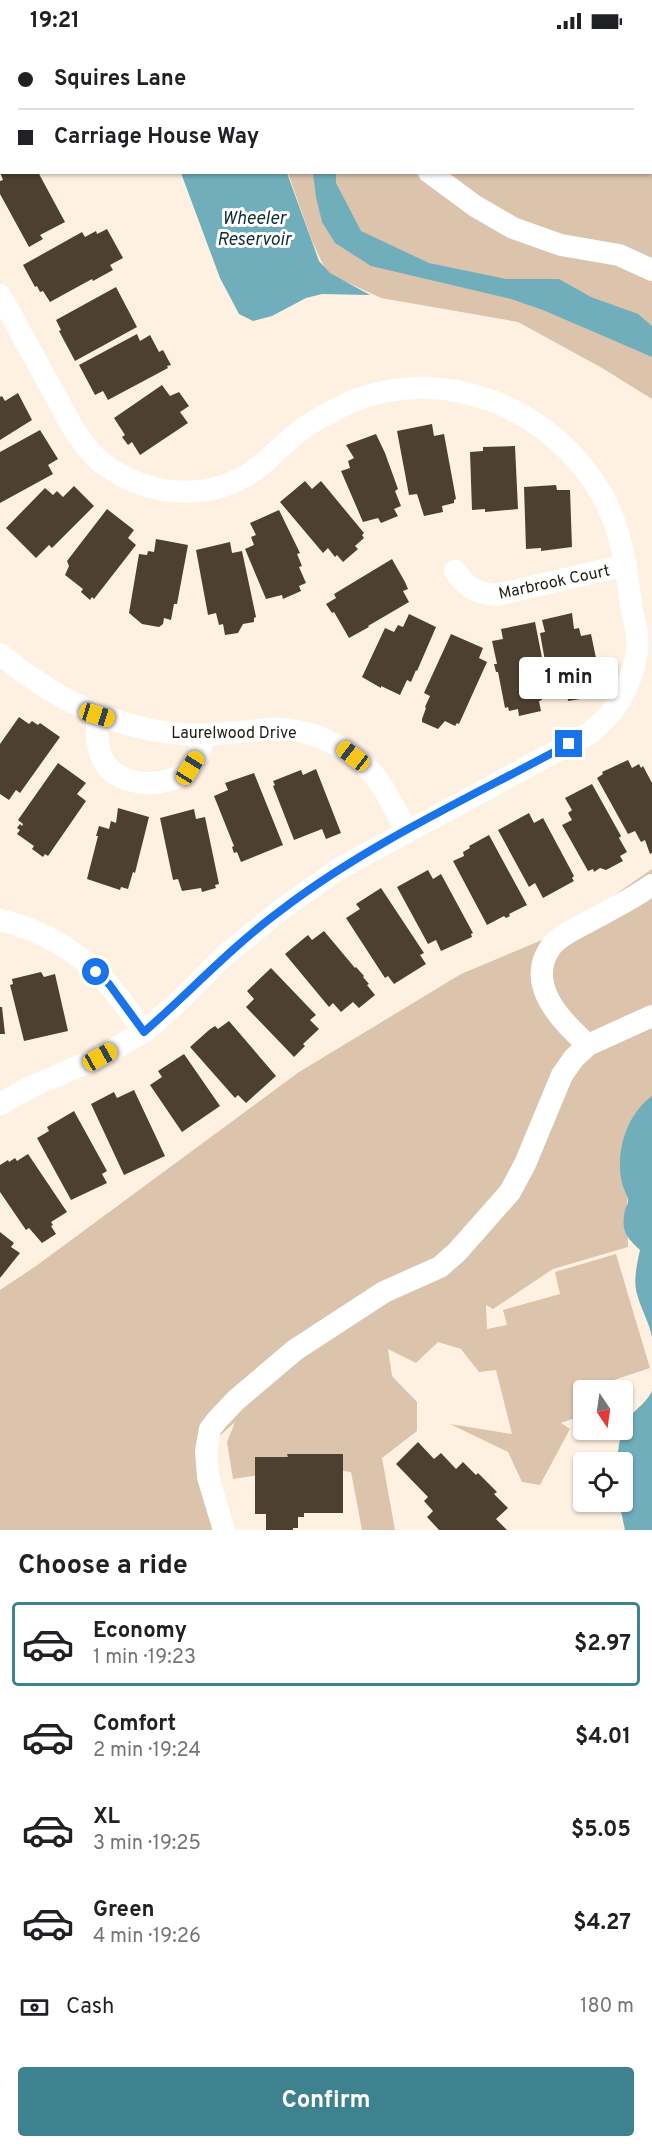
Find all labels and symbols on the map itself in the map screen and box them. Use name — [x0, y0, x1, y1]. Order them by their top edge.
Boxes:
water label: Wheeler Reservoir — [217, 208, 293, 252]
street label: Marbrook Court — [497, 561, 612, 605]
callout: 1 min — [520, 657, 618, 699]
car — [77, 701, 117, 729]
street label: Laurelwood Drive — [171, 724, 297, 744]
route end — [555, 730, 582, 757]
car — [333, 738, 373, 774]
car — [173, 748, 207, 788]
route start — [82, 958, 109, 985]
car — [80, 1040, 120, 1074]
north arrow — [573, 1380, 633, 1440]

